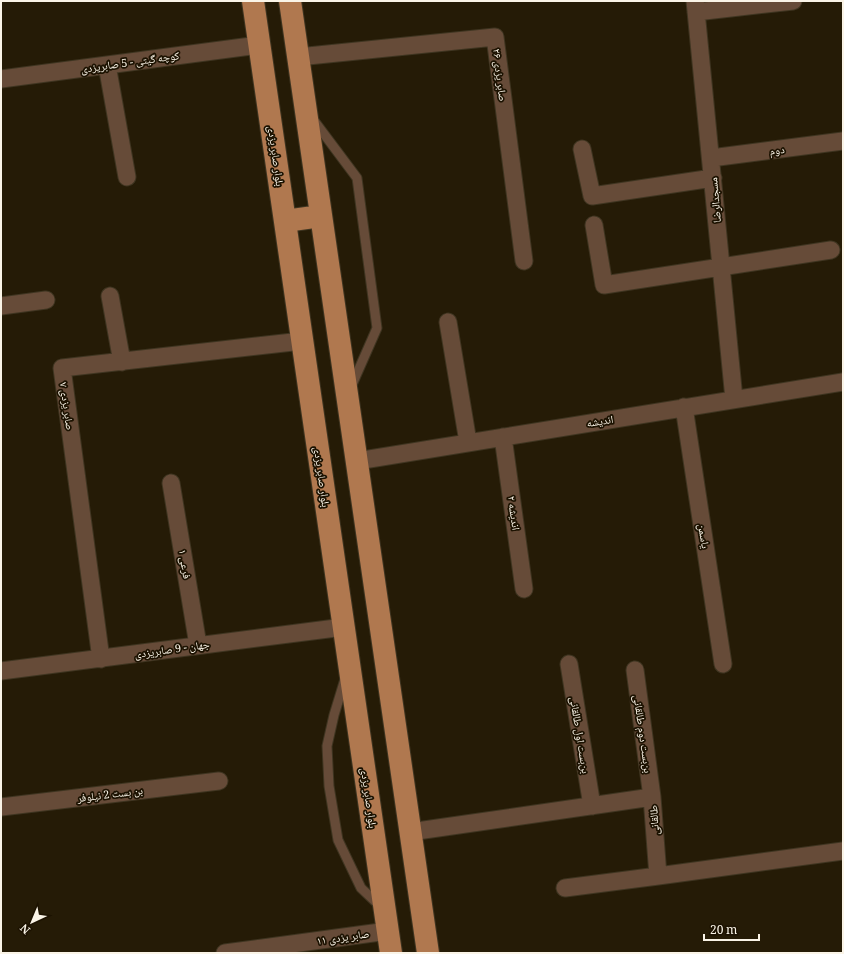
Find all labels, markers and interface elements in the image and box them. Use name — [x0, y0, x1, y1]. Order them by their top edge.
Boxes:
street label: کوچه گیتی - 5 صابریزدی — [80, 47, 181, 80]
street label: صابر یزدی ۲۶ — [486, 48, 511, 103]
street label: بلوار صابر یزدی — [261, 125, 288, 188]
street label: دوم — [769, 141, 786, 162]
street label: مسجدالرضا — [705, 176, 728, 223]
street label: صابر یزدی ۷ — [53, 381, 78, 431]
street label: اندیشه — [585, 411, 615, 434]
street label: بلوار صابر یزدی — [307, 446, 334, 509]
street label: اندیشه ۲ — [501, 495, 524, 532]
street label: یاسمن — [691, 523, 714, 551]
street label: فرعی ۱ — [172, 548, 195, 581]
street label: جهان - 9 صابریزدی — [133, 636, 211, 665]
street label: بن‌بست دوم طالقانی — [627, 694, 656, 775]
street label: بن‌بست اول طالقانی — [563, 695, 594, 775]
street label: بلوار صابر یزدی — [354, 767, 381, 830]
street label: بن بست 2 نیلوفر — [75, 782, 144, 809]
street label: طالقانی — [645, 804, 666, 836]
north arrow — [12, 902, 52, 942]
scale bar — [704, 916, 759, 942]
text: N — [16, 918, 36, 938]
text: 20 m — [710, 921, 737, 942]
street label: صابر یزدی ۱۱ — [316, 925, 371, 952]

